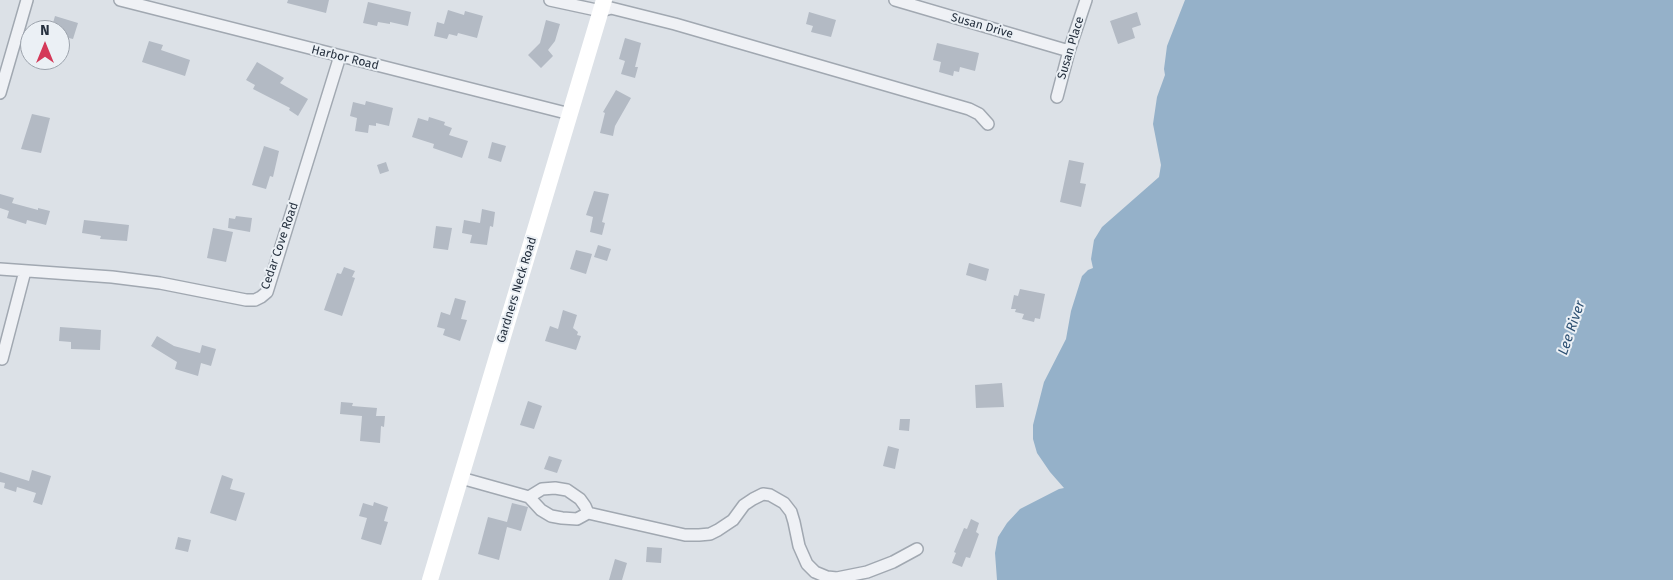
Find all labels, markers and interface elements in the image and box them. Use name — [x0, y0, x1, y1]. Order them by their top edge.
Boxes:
street label: Susan Drive — [949, 10, 1015, 42]
street label: Susan Place — [1055, 15, 1087, 81]
north arrow — [20, 20, 70, 70]
text: N — [40, 22, 50, 39]
street label: Harbor Road — [310, 43, 380, 73]
street label: Cedar Cove Road — [258, 201, 302, 291]
street label: Gardners Neck Road — [494, 235, 540, 345]
water label: Lee River — [1555, 299, 1589, 357]

